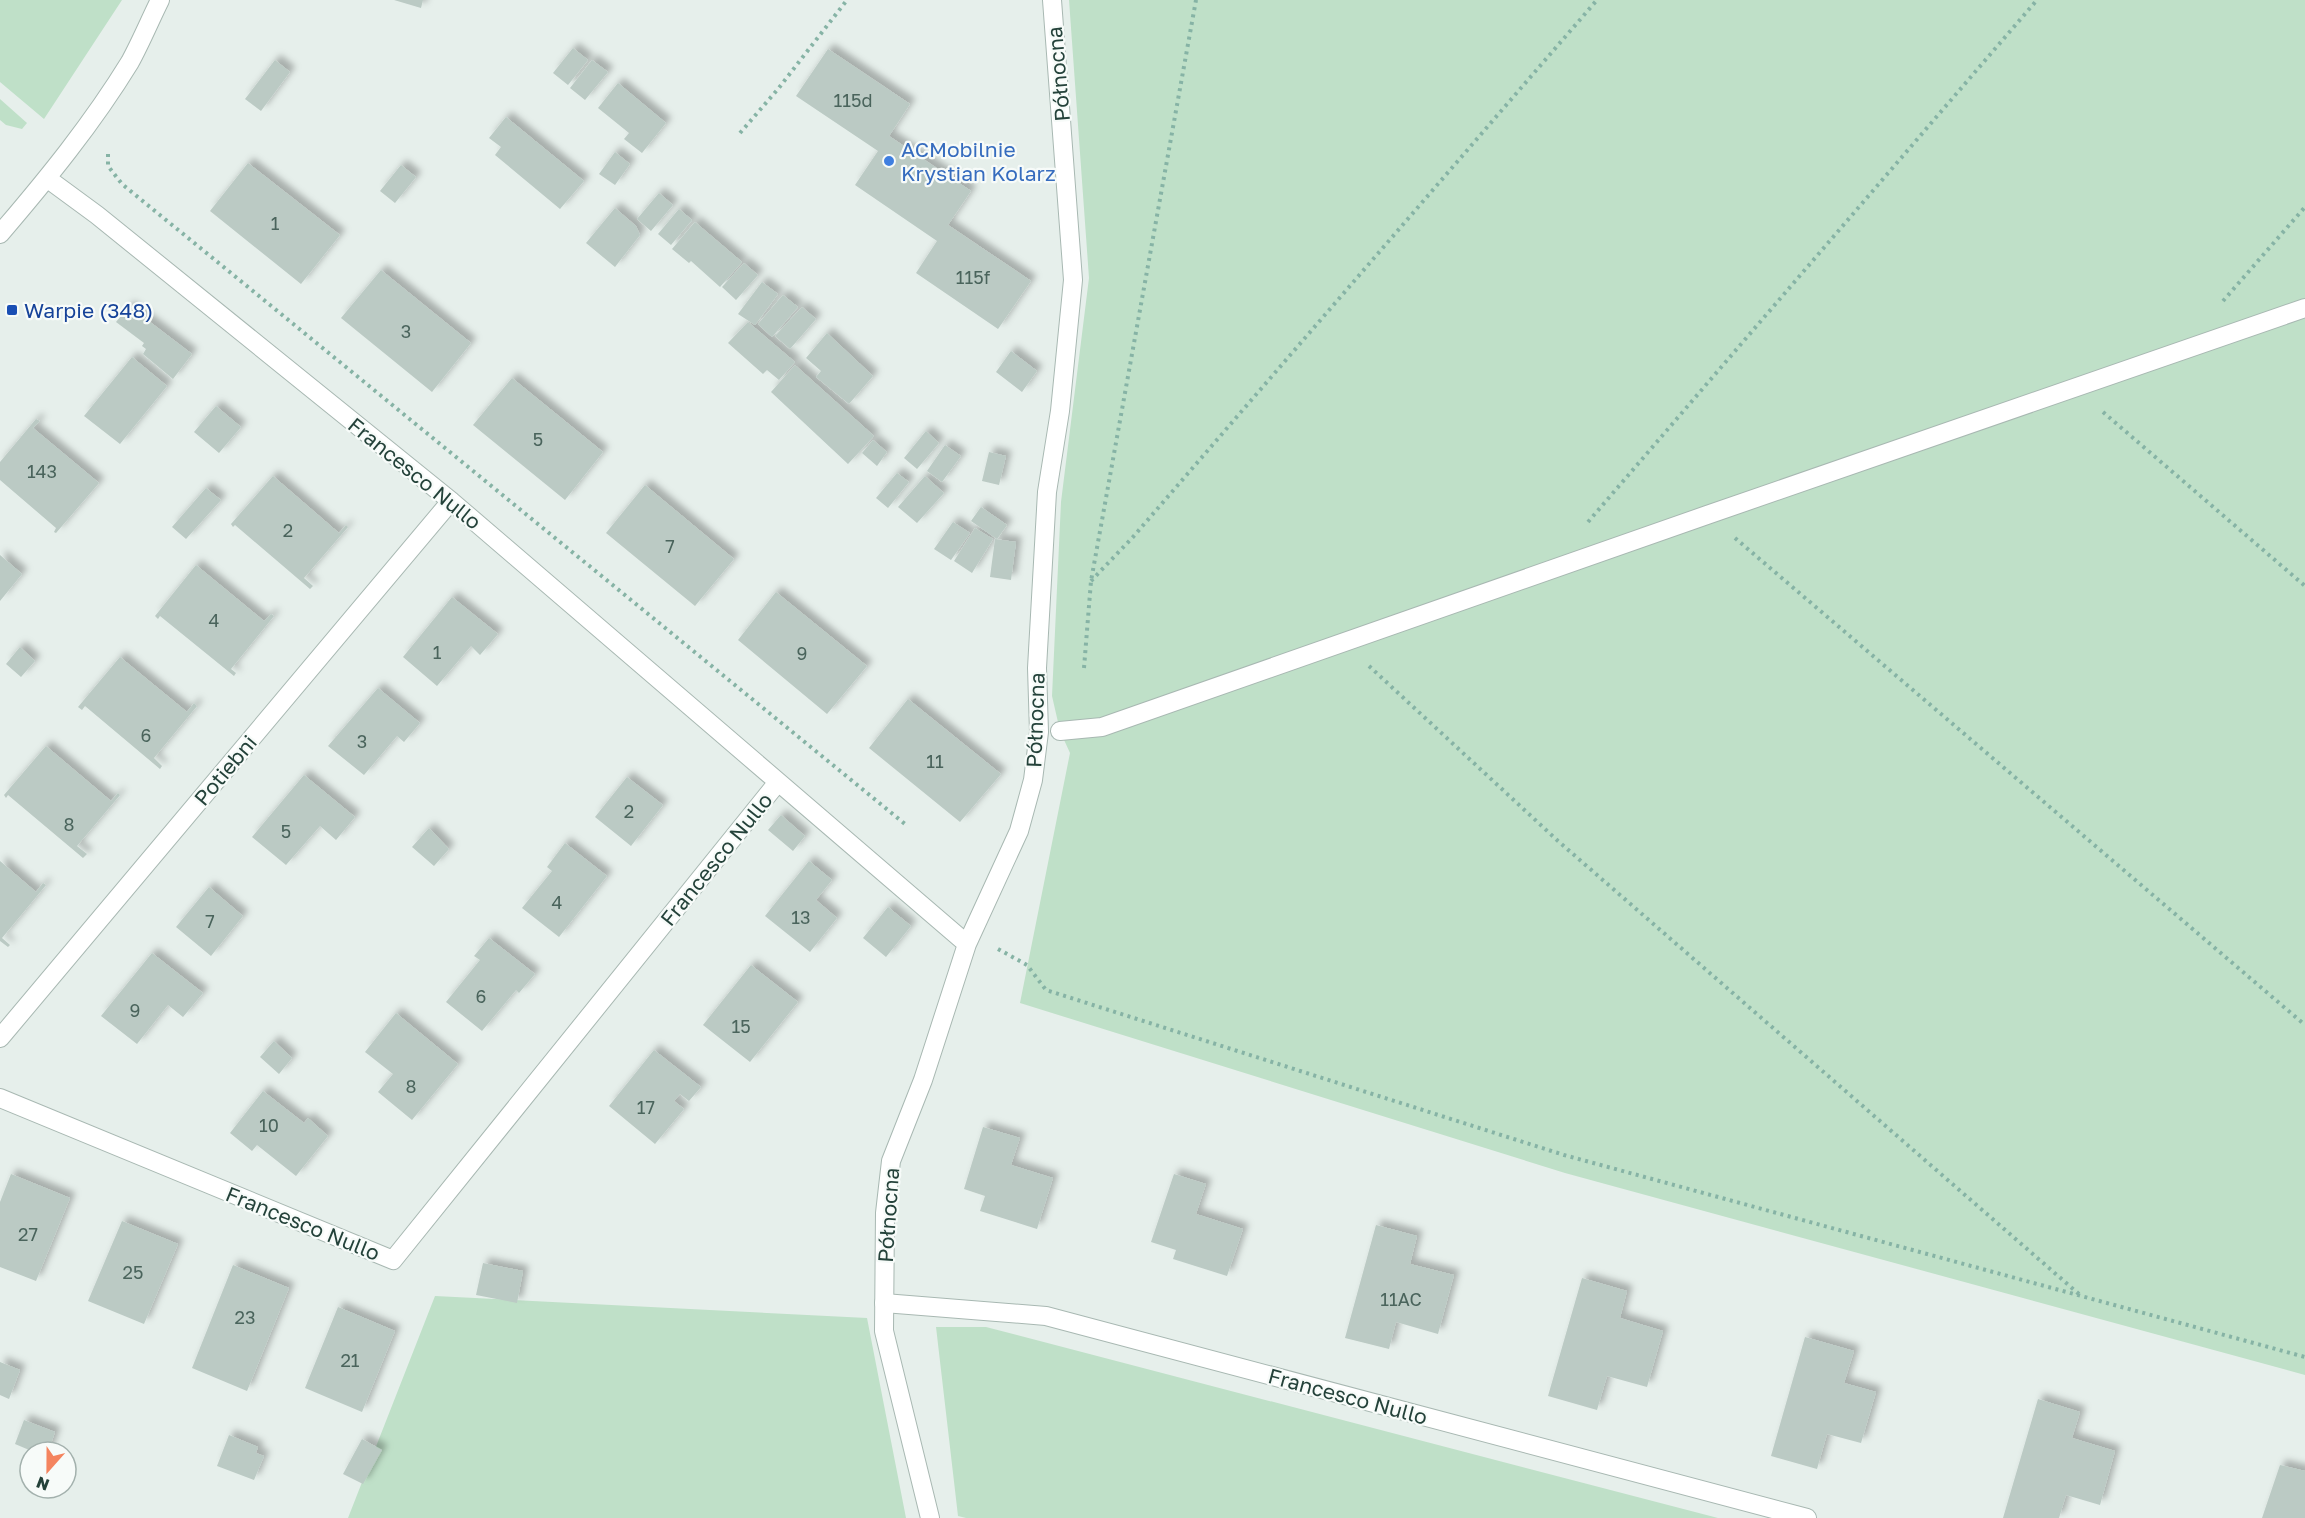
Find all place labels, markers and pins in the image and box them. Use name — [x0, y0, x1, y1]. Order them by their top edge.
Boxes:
place label: ACMobilnie Krystian Kolarz — [901, 136, 1056, 186]
marker: ACMobilnie Krystian Kolarz — [882, 154, 896, 168]
place label: Warpie (348) — [24, 297, 153, 323]
marker: Warpie (348) — [5, 303, 19, 317]

